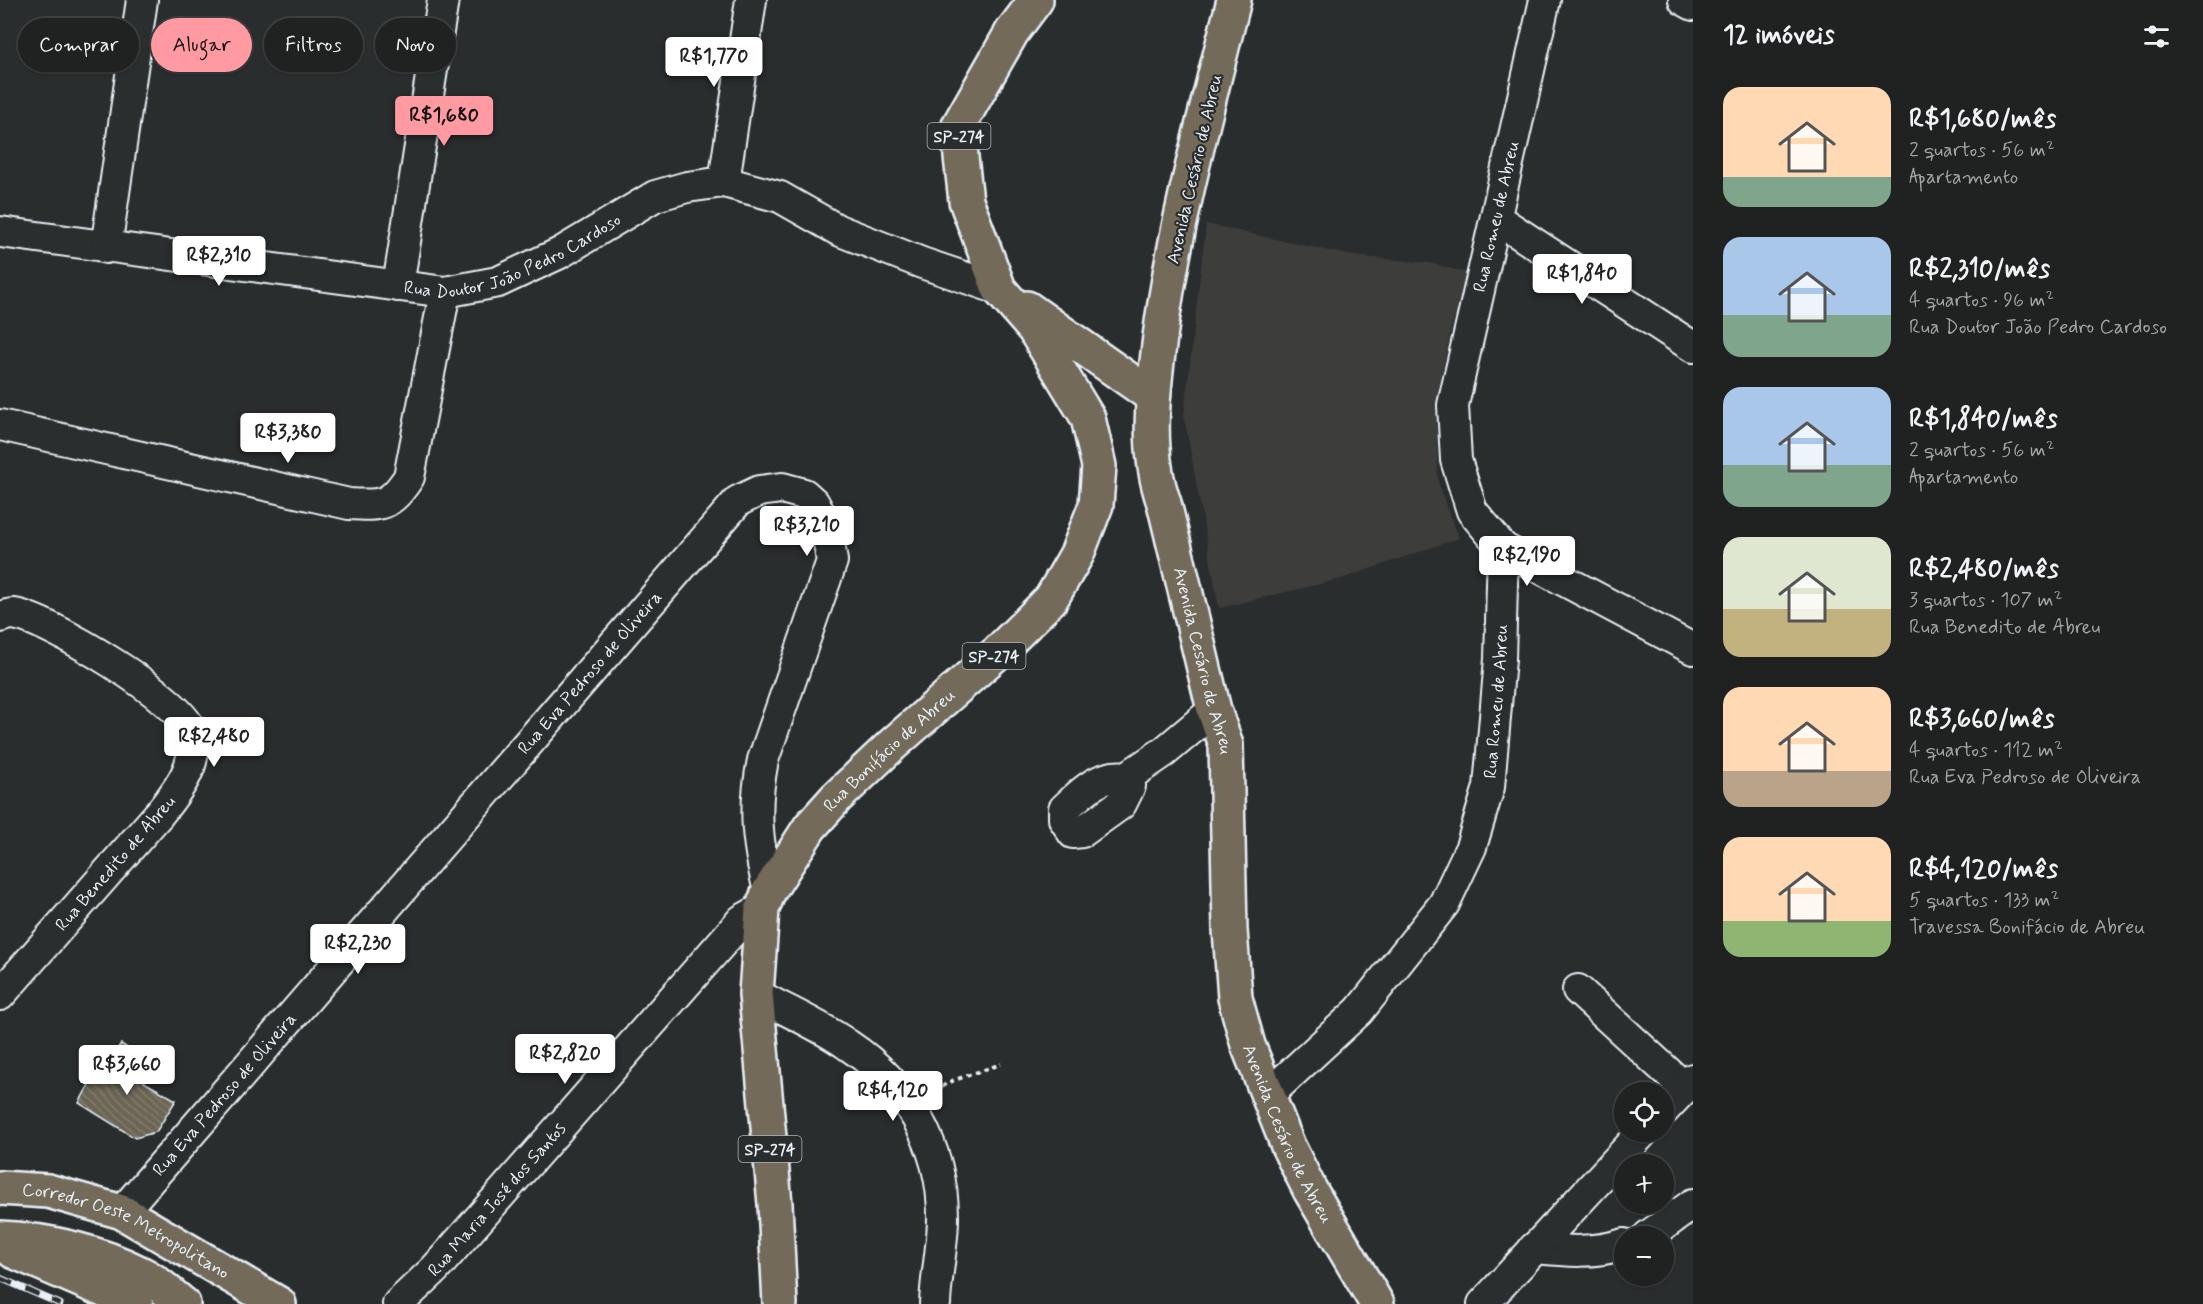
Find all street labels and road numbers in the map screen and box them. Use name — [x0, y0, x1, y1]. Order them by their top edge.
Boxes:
street label: Avenida Cesário de Abreu — [1161, 72, 1228, 266]
road number: SP-274 — [928, 123, 990, 149]
street label: Rua Romeu de Abreu — [1468, 138, 1526, 295]
street label: Rua Doutor João Pedro Cardoso — [402, 208, 626, 305]
street label: Avenida Cesário de Abreu — [1167, 565, 1237, 755]
street label: Rua Eva Pedroso de Oliveira — [513, 586, 668, 760]
street label: Rua Romeu de Abreu — [1479, 624, 1514, 780]
road number: SP-274 — [962, 643, 1026, 669]
street label: Rua Bonifácio de Abreu — [818, 684, 961, 817]
street label: Rua Benedito de Abreu — [50, 791, 181, 936]
street label: Rua Eva Pedroso de Oliveira — [147, 1008, 302, 1182]
street label: Avenida Cesário de Abreu — [1236, 1041, 1338, 1228]
street label: Rua Maria José dos Santos — [423, 1117, 572, 1283]
road number: SP-274 — [738, 1136, 802, 1162]
street label: Corredor Oeste Metropolitano — [21, 1178, 233, 1285]

